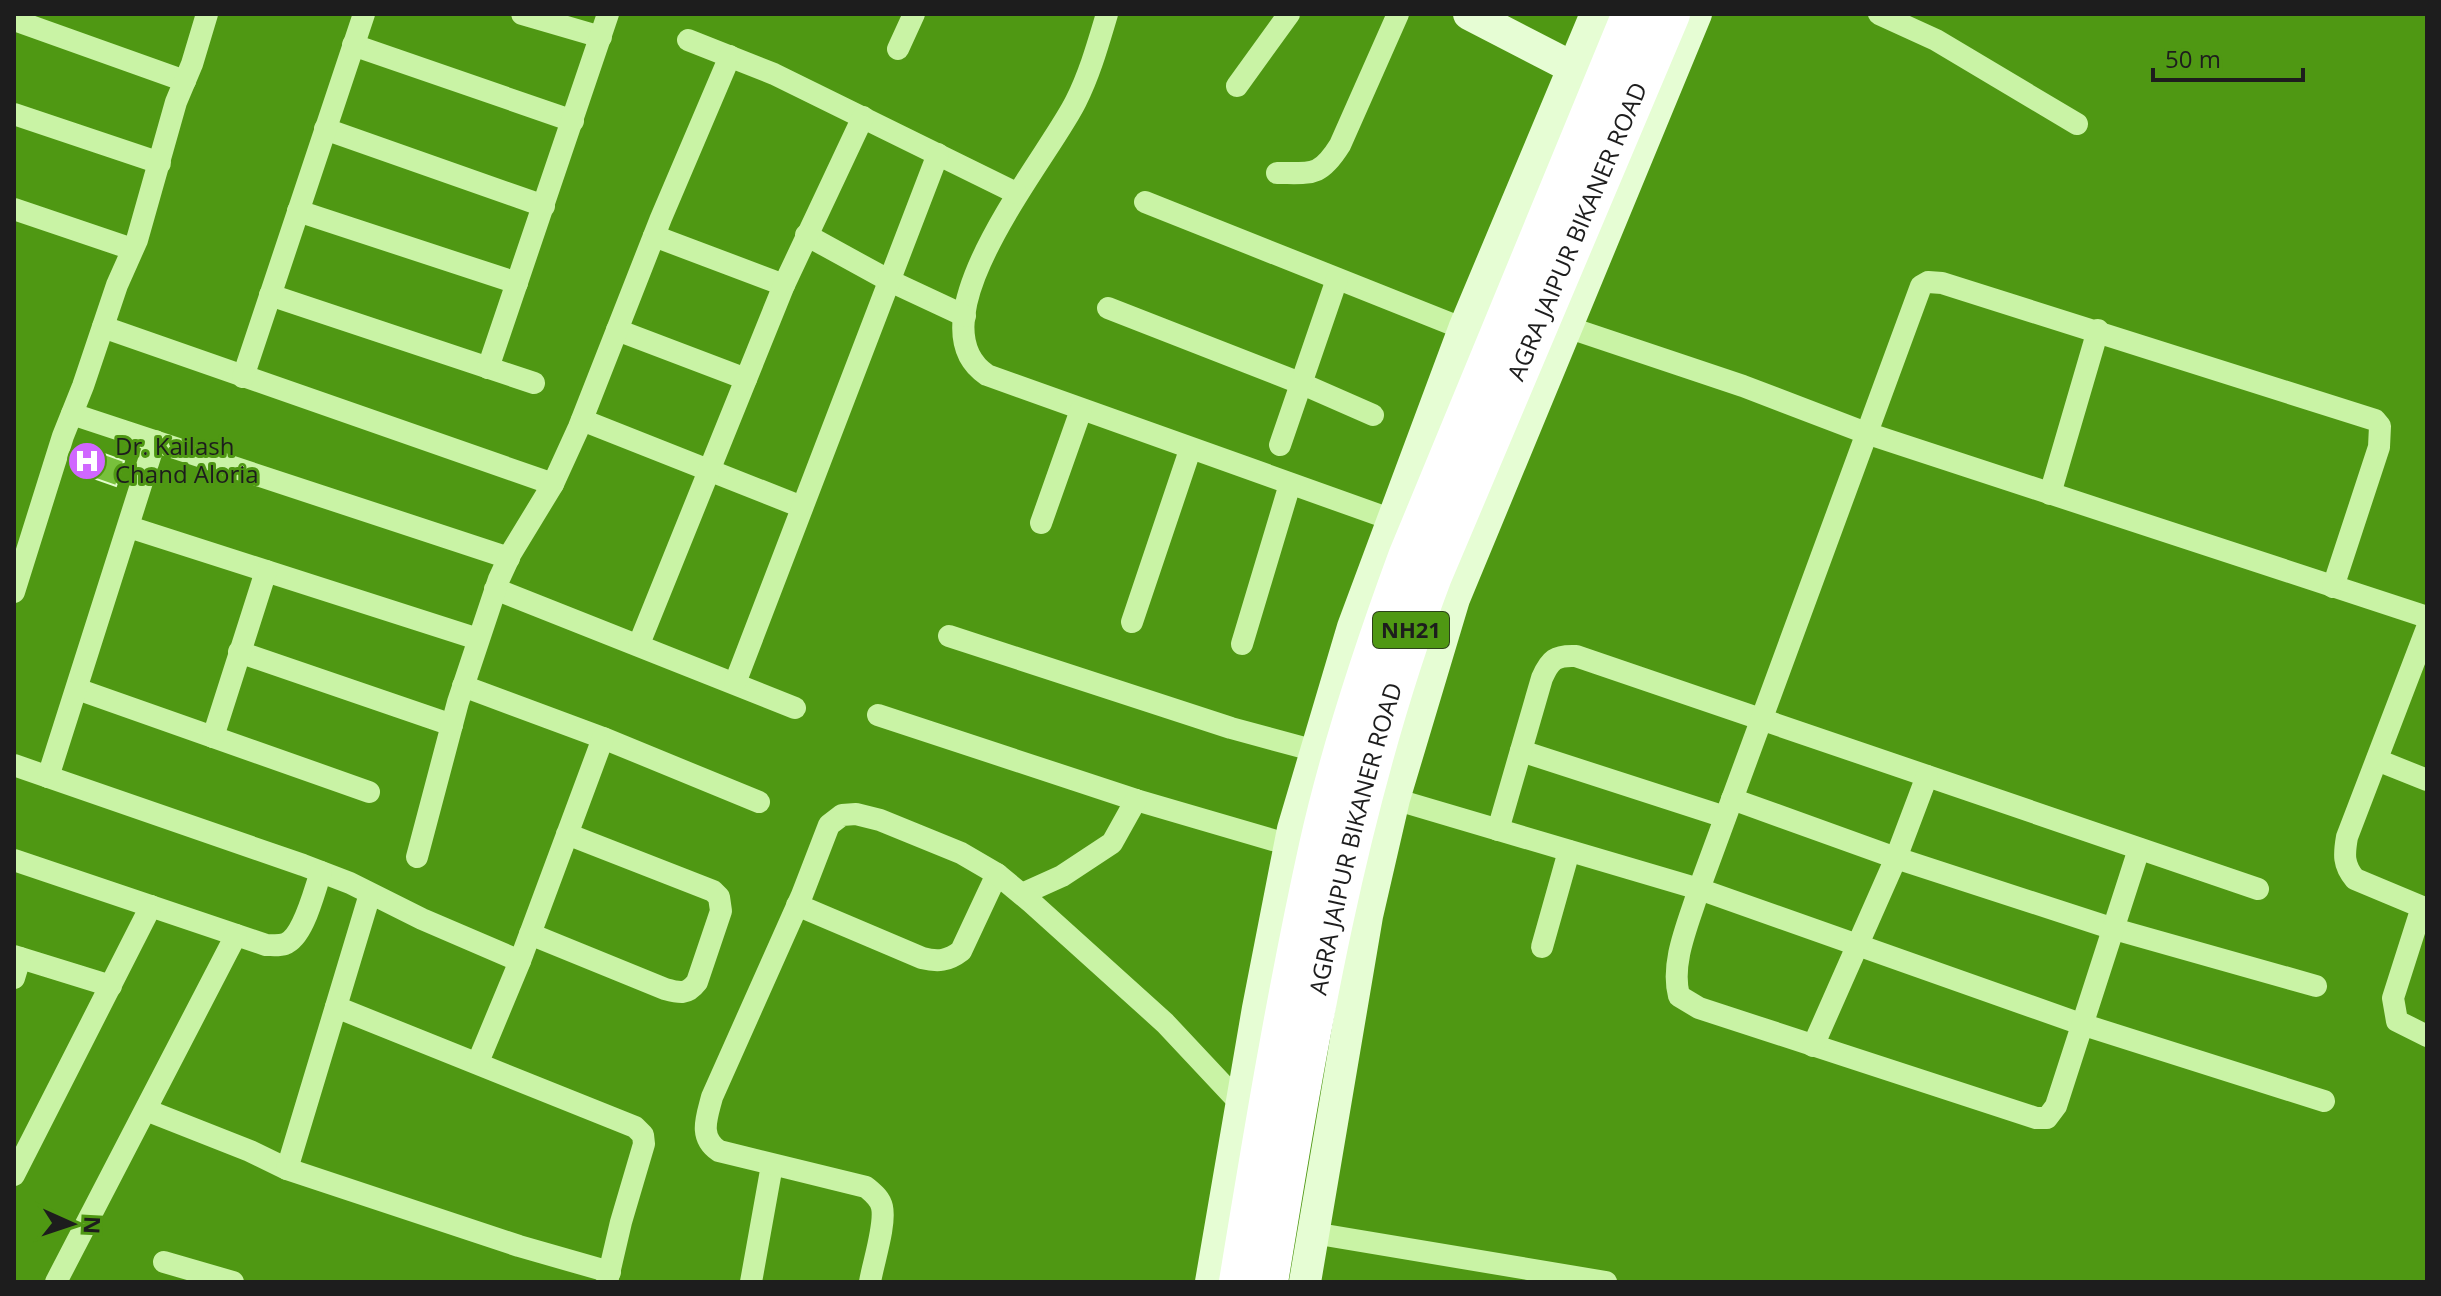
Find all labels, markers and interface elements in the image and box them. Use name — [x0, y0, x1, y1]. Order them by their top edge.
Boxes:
scale bar — [2153, 32, 2303, 82]
text: 50 m — [2165, 42, 2221, 75]
street label: AGRA JAIPUR BIKANER ROAD — [1499, 77, 1654, 385]
place label: Dr. Kailash Chand Aloria — [115, 429, 259, 490]
hospital icon: Dr. Kailash Chand Aloria — [66, 440, 108, 482]
road number: NH21 — [1373, 612, 1449, 648]
street label: AGRA JAIPUR BIKANER ROAD — [1300, 678, 1409, 998]
north arrow — [32, 1184, 112, 1264]
text: N — [78, 1215, 108, 1235]

